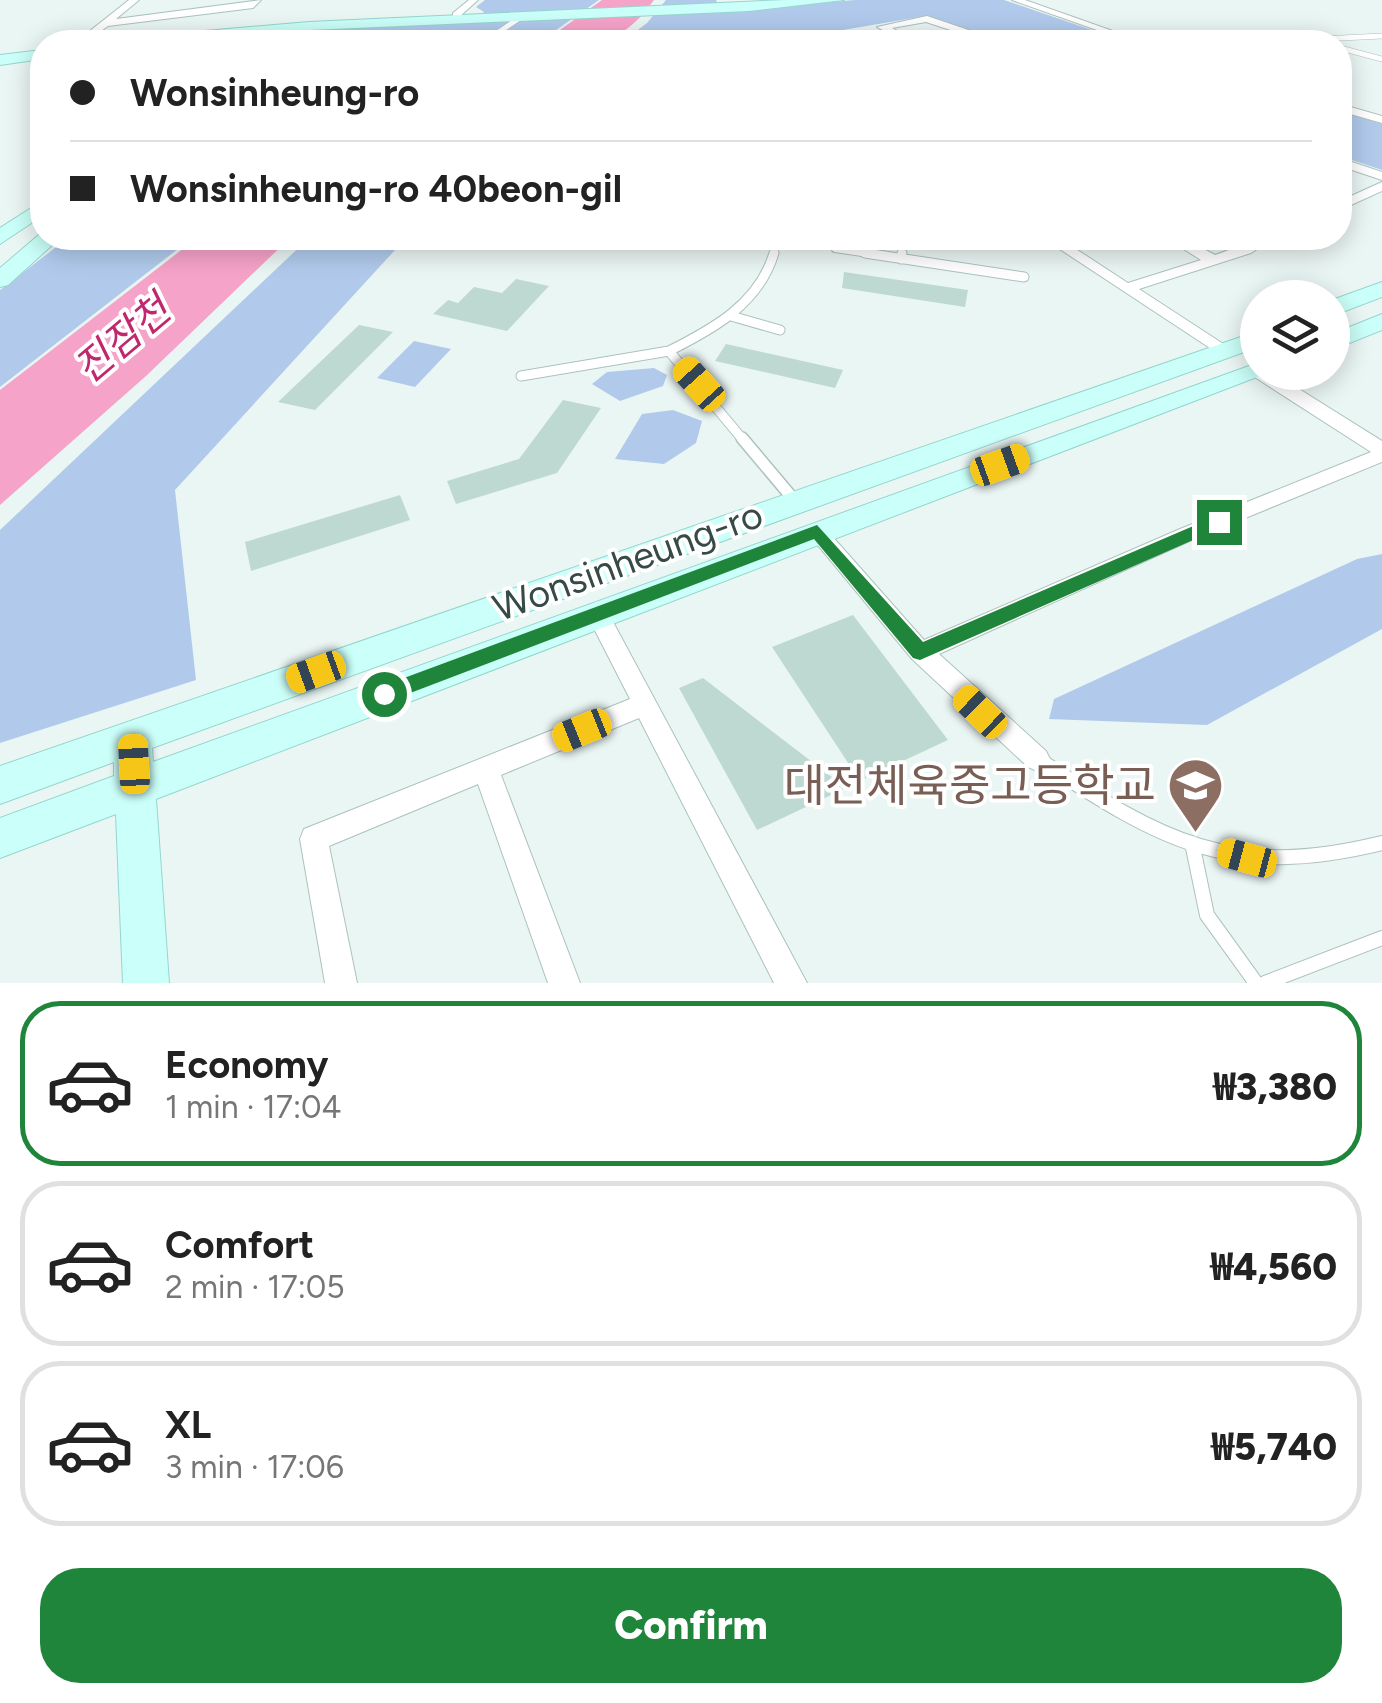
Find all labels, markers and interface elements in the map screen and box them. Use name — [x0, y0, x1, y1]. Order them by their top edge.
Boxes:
text: Wonsinheung-ro — [130, 70, 419, 116]
text: Wonsinheung-ro 40beon-gil — [130, 166, 622, 212]
map controls — [1240, 280, 1350, 390]
button: layers — [1240, 280, 1350, 390]
water label: 진잠천 — [64, 282, 183, 393]
car — [668, 352, 730, 416]
car — [967, 441, 1033, 489]
street label: Wonsinheung-ro — [487, 491, 769, 631]
route end — [1197, 500, 1242, 545]
car — [283, 648, 349, 696]
route start — [362, 672, 407, 717]
car — [948, 680, 1012, 744]
car — [549, 705, 615, 755]
car — [117, 733, 151, 795]
school or university icon: 대전체육중고등학교 — [1165, 755, 1225, 834]
place label: 대전체육중고등학교 — [783, 758, 1156, 812]
car — [1214, 836, 1280, 880]
icon: car — [45, 1039, 135, 1129]
text: Economy — [165, 1042, 328, 1088]
text: ₩3,380 — [1213, 1064, 1337, 1110]
text: 1 min · 17:04 — [165, 1088, 341, 1126]
icon: car — [45, 1219, 135, 1309]
text: Comfort — [165, 1222, 314, 1268]
text: ₩4,560 — [1210, 1244, 1337, 1290]
text: 2 min · 17:05 — [165, 1268, 345, 1306]
icon: car — [45, 1399, 135, 1489]
text: XL — [165, 1402, 211, 1448]
text: ₩5,740 — [1211, 1424, 1337, 1470]
text: 3 min · 17:06 — [165, 1448, 344, 1486]
button: Confirm — [40, 1568, 1342, 1683]

